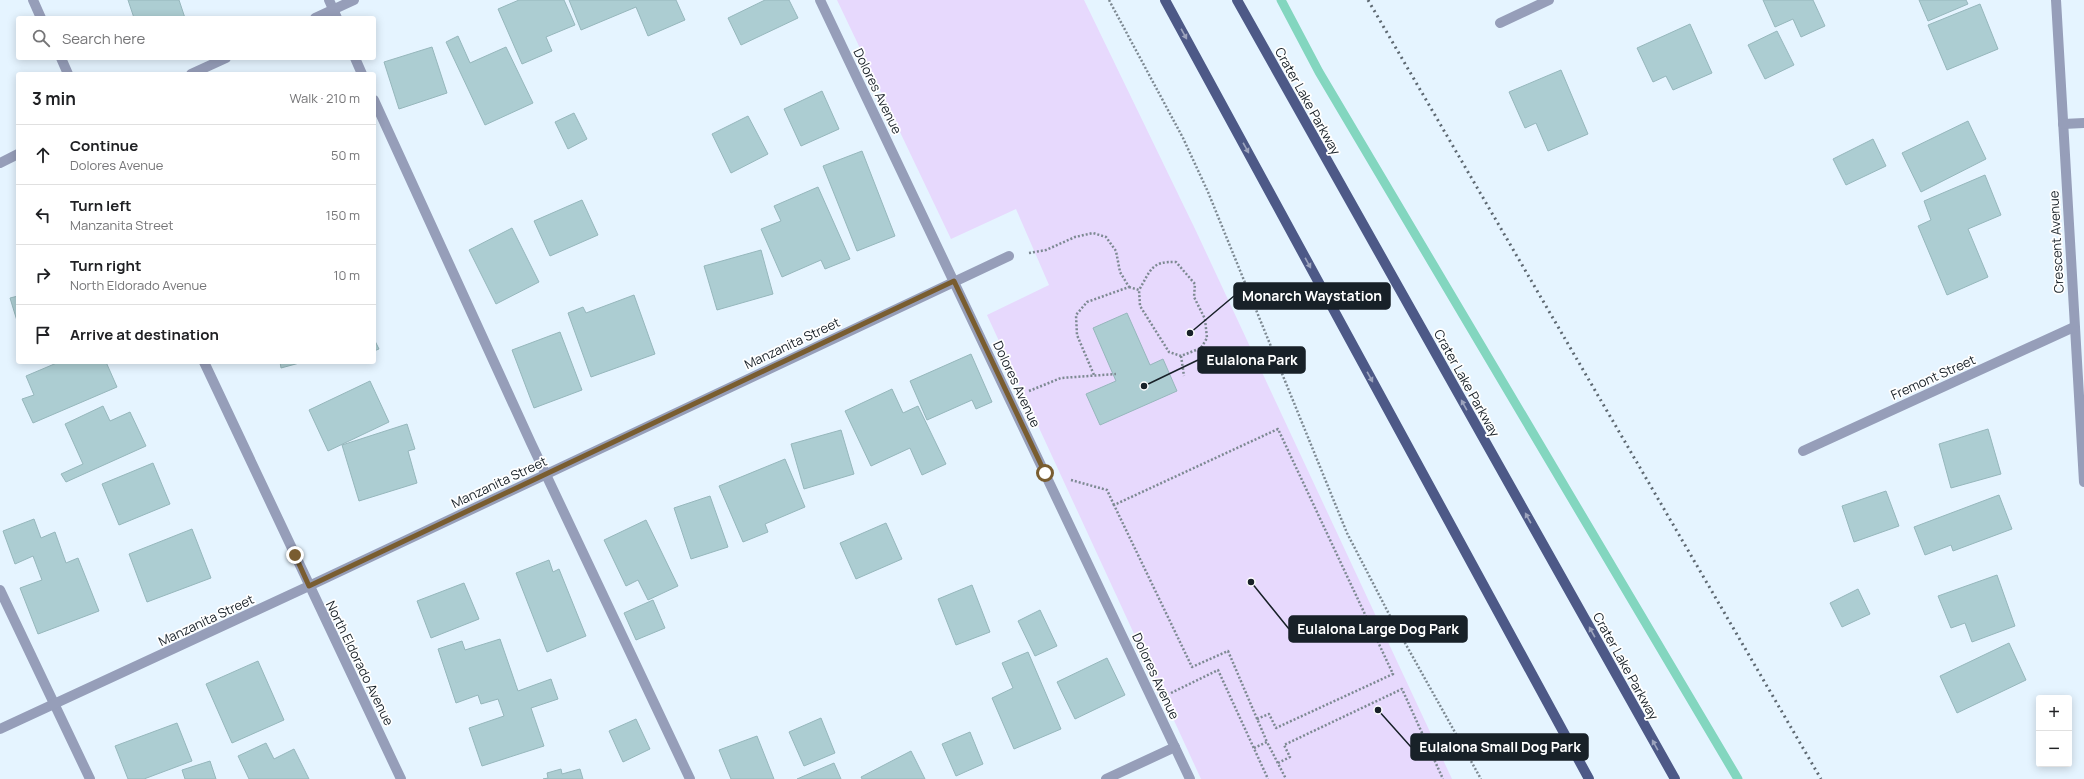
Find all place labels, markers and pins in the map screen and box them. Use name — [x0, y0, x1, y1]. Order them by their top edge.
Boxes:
callout: Monarch Waystation — [1234, 283, 1390, 309]
callout: Eulalona Park — [1198, 347, 1305, 373]
callout: Eulalona Large Dog Park — [1289, 616, 1467, 642]
callout: Eulalona Small Dog Park — [1411, 734, 1588, 760]

